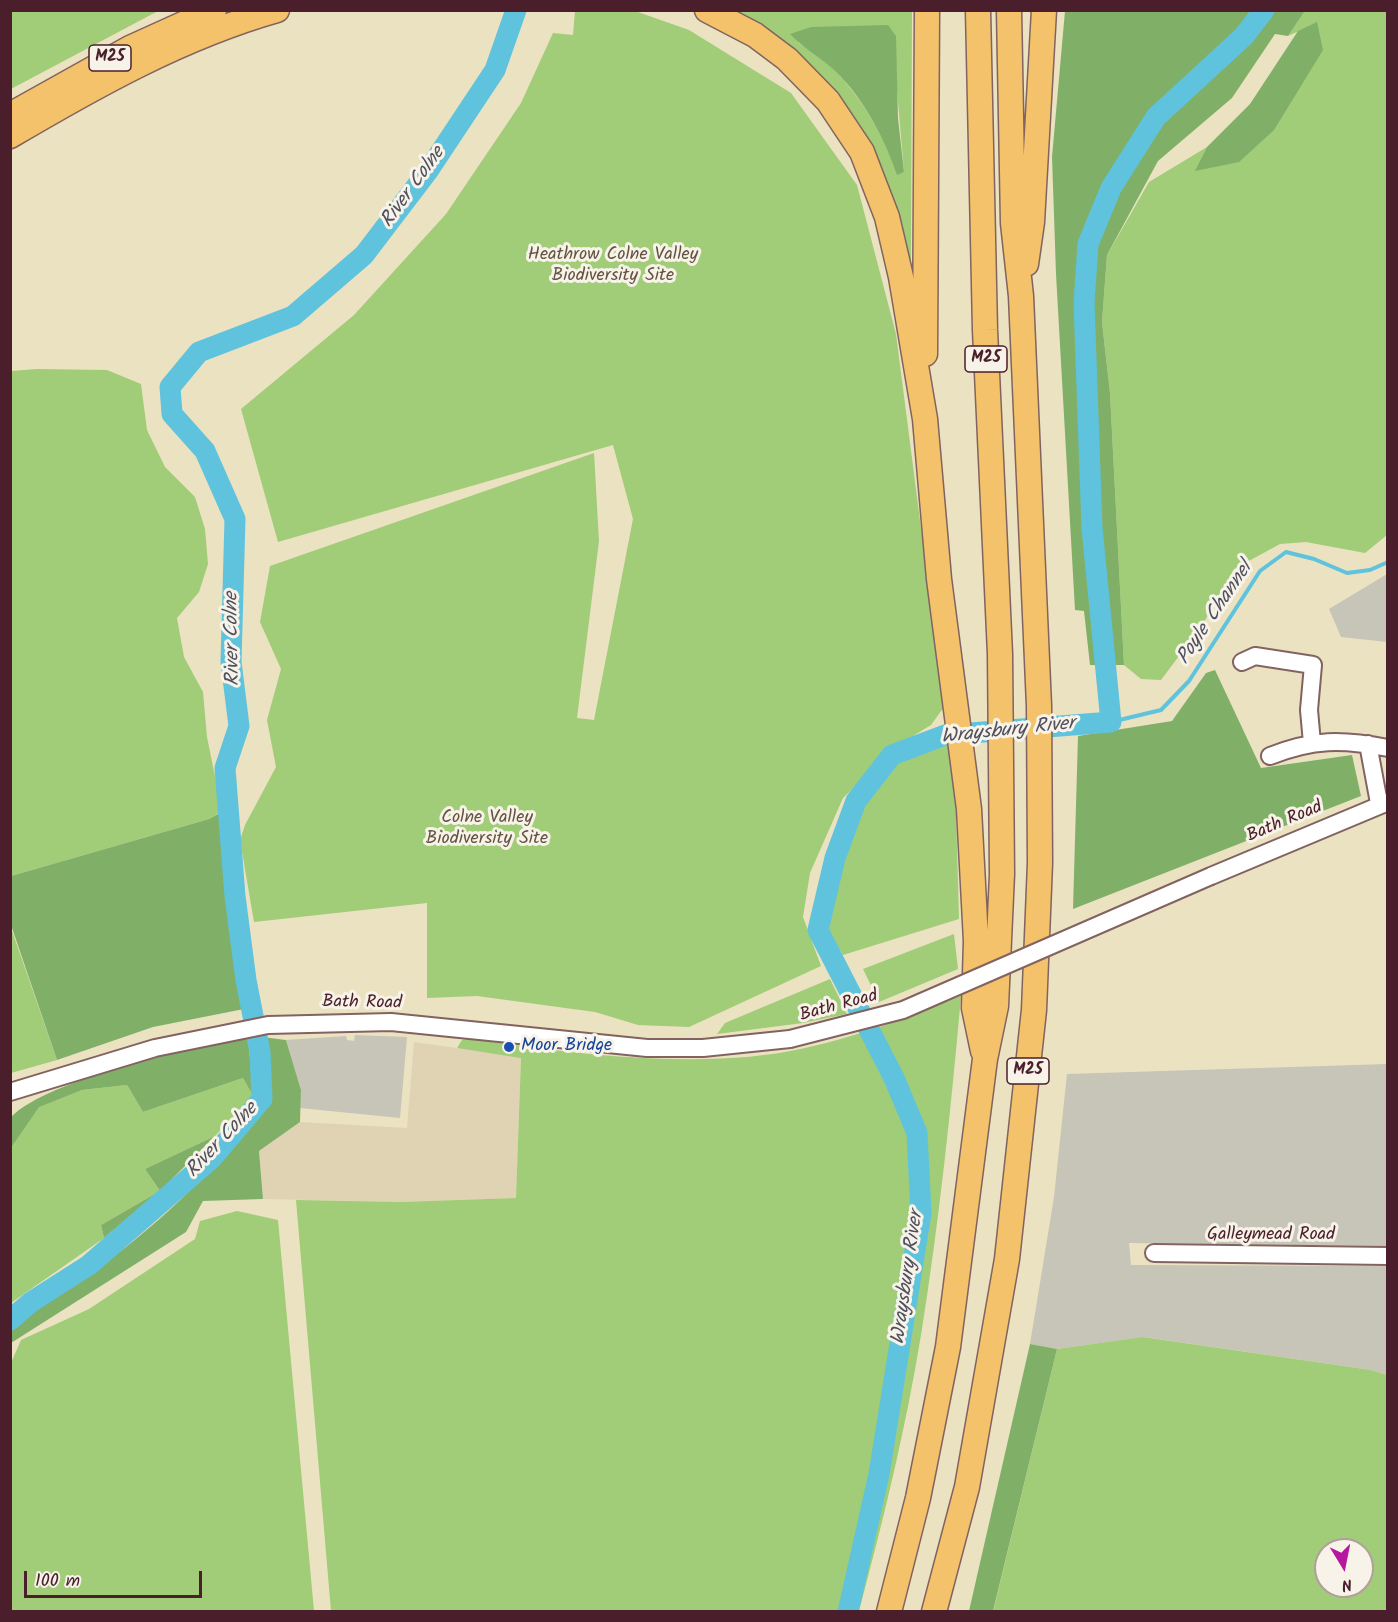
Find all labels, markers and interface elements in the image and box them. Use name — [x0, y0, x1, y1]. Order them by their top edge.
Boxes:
road number: M25 — [89, 45, 131, 71]
water label: River Colne — [377, 143, 451, 233]
park label: Heathrow Colne Valley Biodiversity Site — [528, 245, 698, 288]
road number: M25 — [965, 346, 1007, 372]
water label: Poyle Channel — [1173, 558, 1259, 670]
water label: River Colne — [221, 592, 247, 686]
water label: Wraysbury River — [940, 713, 1076, 751]
street label: Bath Road — [1244, 797, 1326, 849]
park label: Colne Valley Biodiversity Site — [426, 808, 548, 850]
street label: Bath Road — [798, 986, 880, 1028]
street label: Bath Road — [322, 993, 402, 1015]
place label: Moor Bridge — [521, 1036, 612, 1058]
marker: Moor Bridge — [502, 1040, 516, 1054]
road number: M25 — [1007, 1058, 1049, 1084]
water label: River Colne — [182, 1098, 264, 1184]
water label: Wraysbury River — [888, 1210, 930, 1346]
street label: Galleymead Road — [1207, 1225, 1335, 1247]
north arrow — [1314, 1538, 1374, 1598]
scale bar — [27, 1559, 206, 1597]
text: 100 m — [35, 1567, 80, 1596]
text: N — [1340, 1571, 1354, 1597]

